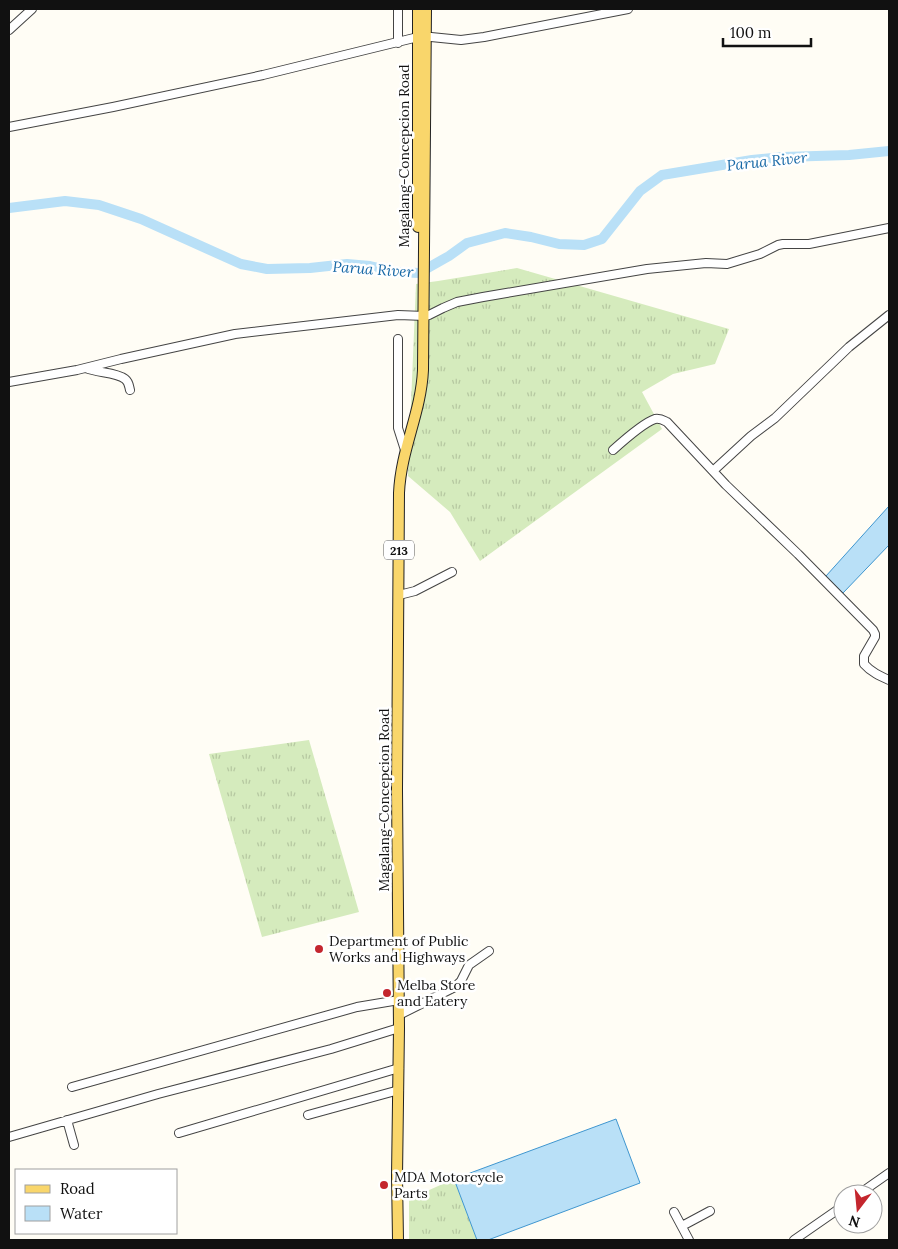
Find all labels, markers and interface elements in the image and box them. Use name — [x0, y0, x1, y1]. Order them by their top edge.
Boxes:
scale bar — [723, 15, 810, 47]
text: 100 m — [730, 23, 771, 42]
street label: Magalang-Concepcion Road — [395, 64, 413, 248]
water label: Parua River — [726, 147, 808, 175]
water label: Parua River — [332, 257, 414, 281]
road number: 213 — [384, 540, 414, 560]
street label: Magalang-Concepcion Road — [375, 708, 393, 892]
place label: Department of Public Works and Highways — [329, 932, 468, 966]
marker: Department of Public Works and Highways — [313, 943, 325, 955]
place label: Melba Store and Eatery — [397, 976, 476, 1010]
marker: Melba Store and Eatery — [381, 987, 393, 999]
place label: MDA Motorcycle Parts — [394, 1168, 504, 1202]
legend — [15, 1169, 178, 1234]
text: Road — [60, 1179, 95, 1198]
marker: MDA Motorcycle Parts — [378, 1179, 390, 1191]
north arrow — [833, 1184, 883, 1234]
text: Water — [60, 1204, 103, 1223]
text: N — [847, 1211, 862, 1232]

